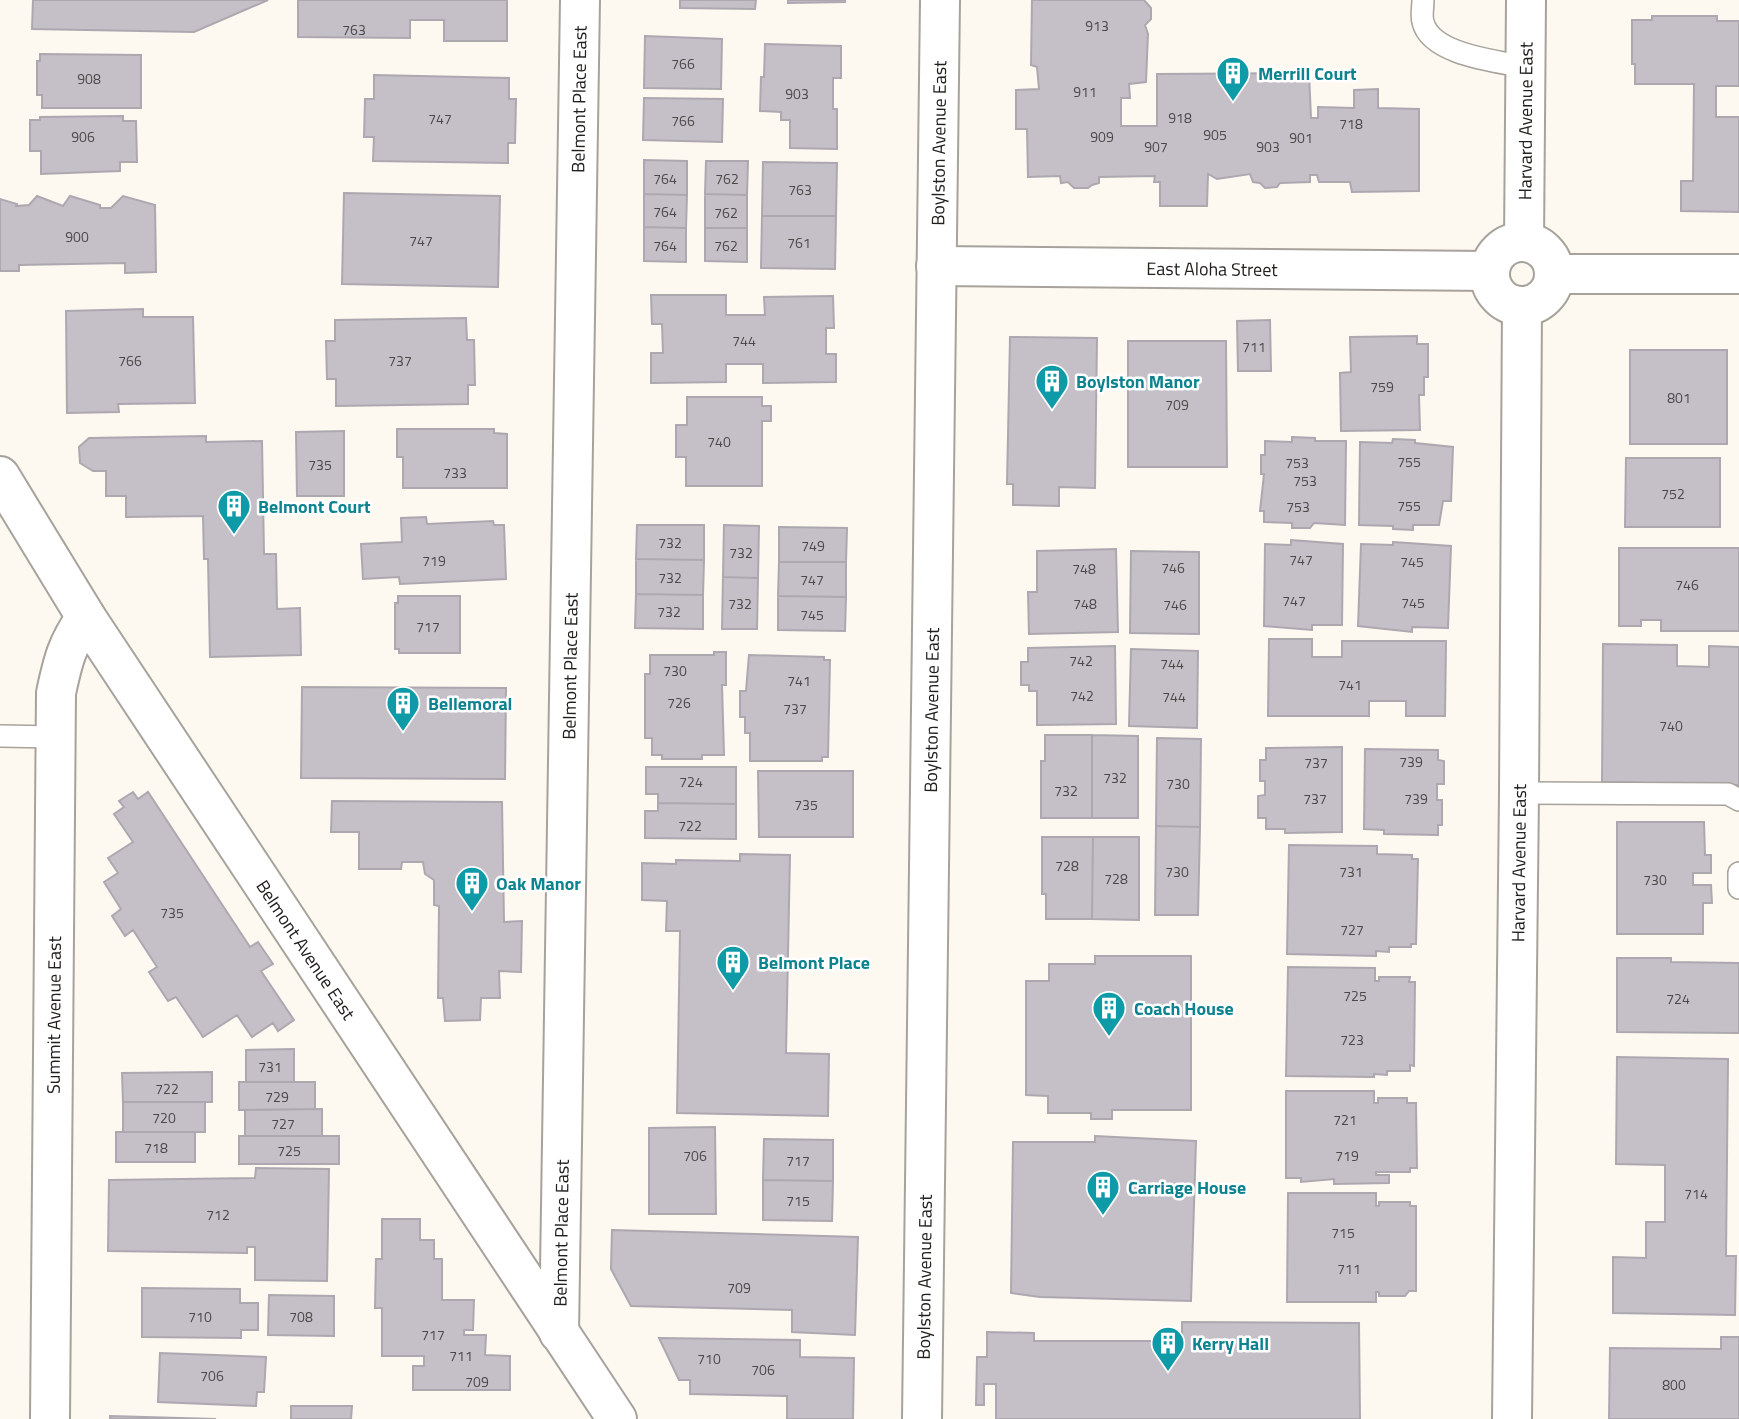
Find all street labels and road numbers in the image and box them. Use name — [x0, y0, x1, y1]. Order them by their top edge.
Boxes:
street label: Belmont Place East — [564, 25, 593, 173]
street label: Harvard Avenue East — [1511, 41, 1539, 200]
street label: Boylston Avenue East — [924, 60, 953, 226]
street label: East Aloha Street — [1146, 254, 1278, 283]
street label: Belmont Place East — [555, 592, 584, 740]
street label: Boylston Avenue East — [916, 627, 946, 793]
street label: Harvard Avenue East — [1504, 783, 1533, 942]
street label: Belmont Avenue East — [250, 874, 363, 1025]
street label: Summit Avenue East — [39, 935, 67, 1094]
street label: Belmont Place East — [546, 1159, 575, 1307]
street label: Boylston Avenue East — [909, 1194, 938, 1360]

